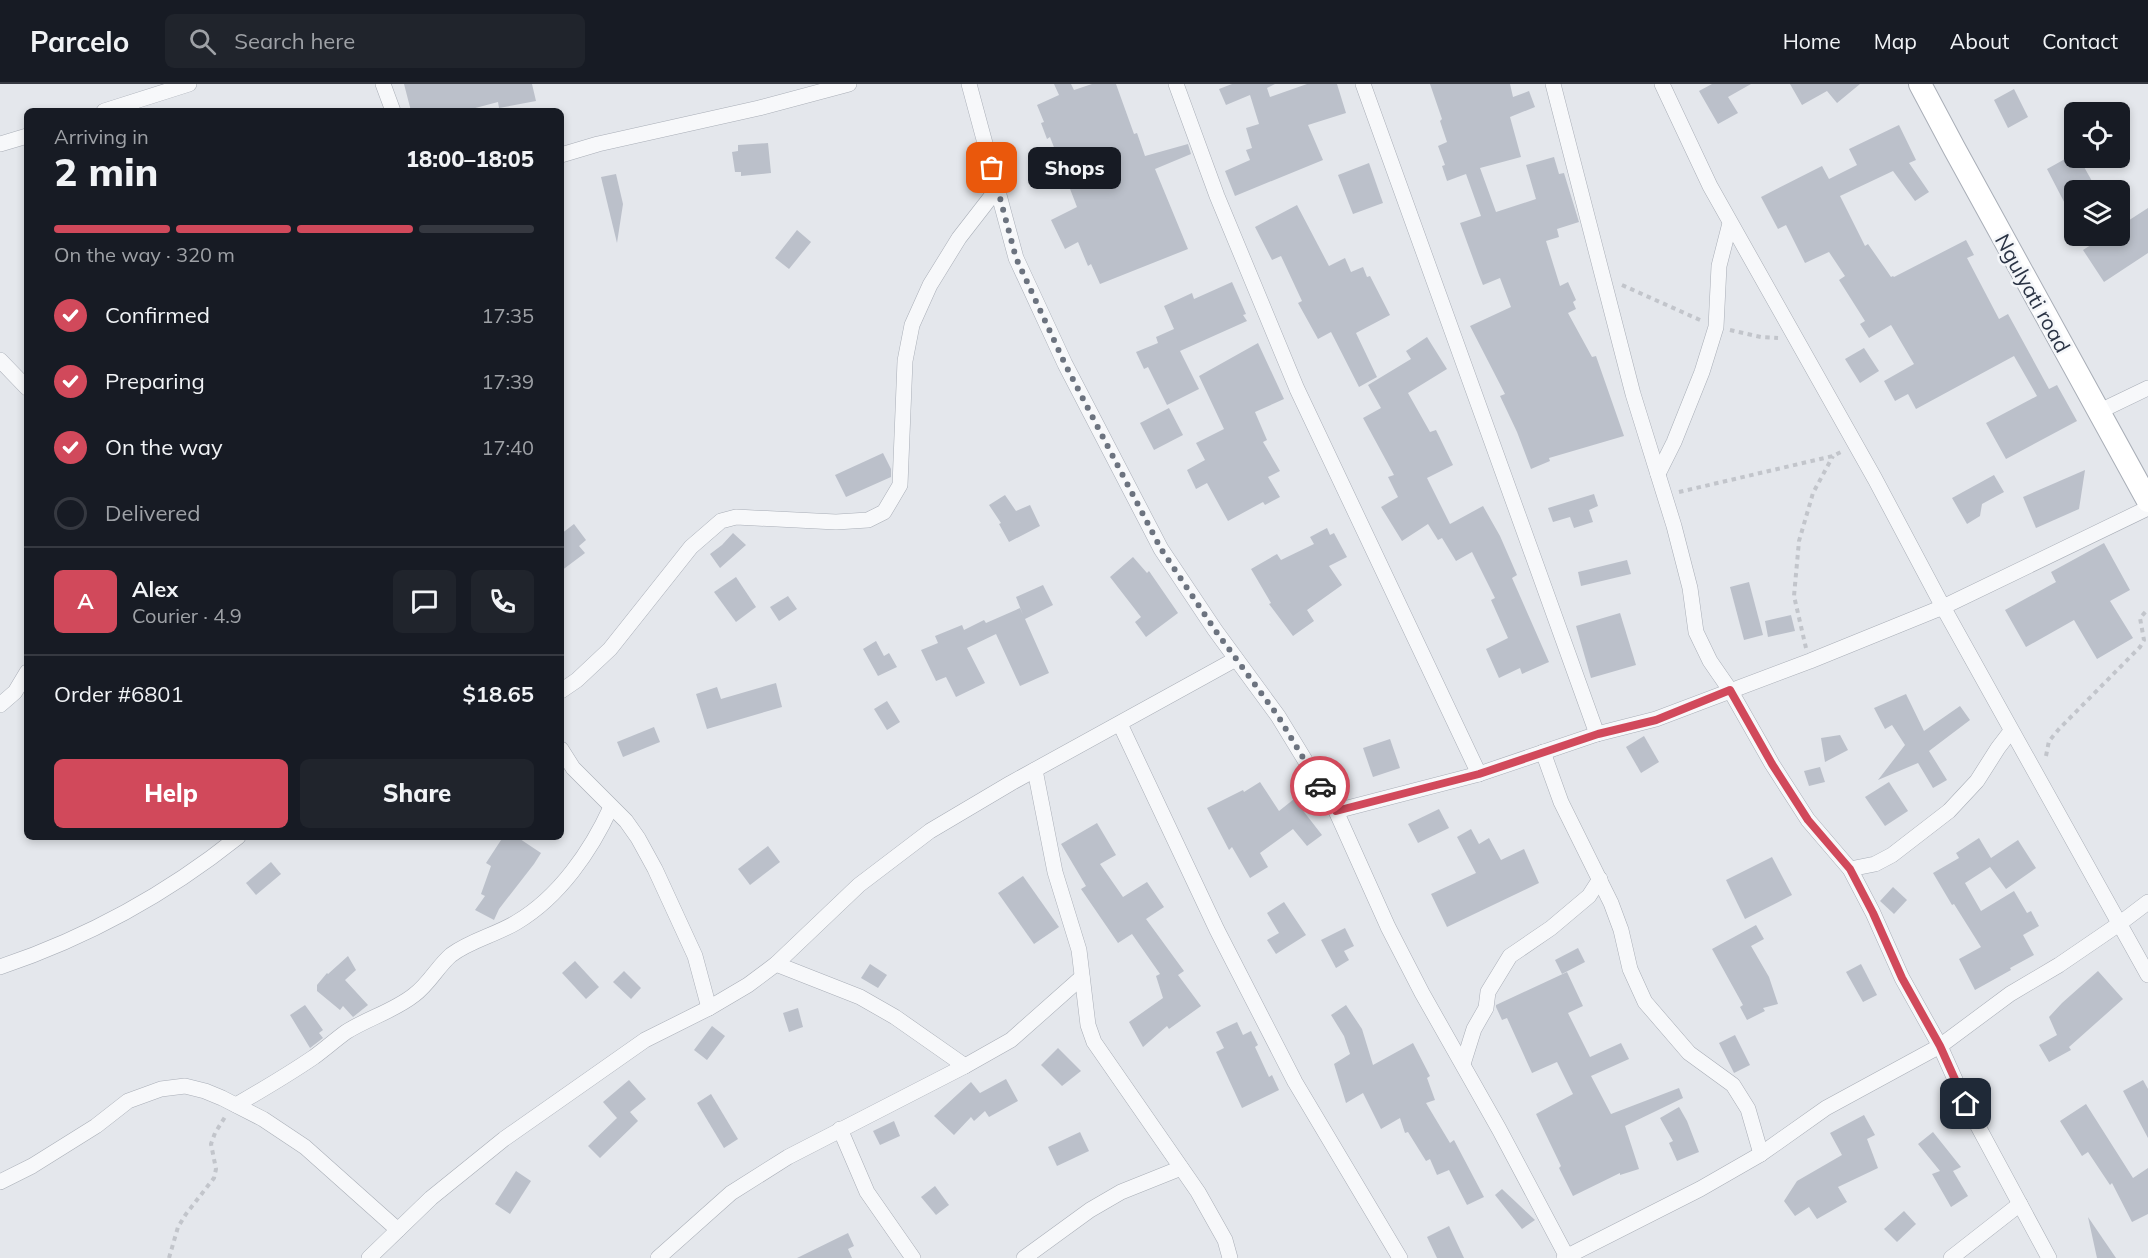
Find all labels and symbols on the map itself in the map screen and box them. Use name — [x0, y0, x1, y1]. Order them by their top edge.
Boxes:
pin — [966, 142, 1017, 193]
callout: Shops — [1028, 147, 1121, 189]
street label: Ngulyati road — [1990, 229, 2076, 357]
courier — [1290, 756, 1350, 816]
pin — [1940, 1078, 1991, 1129]

